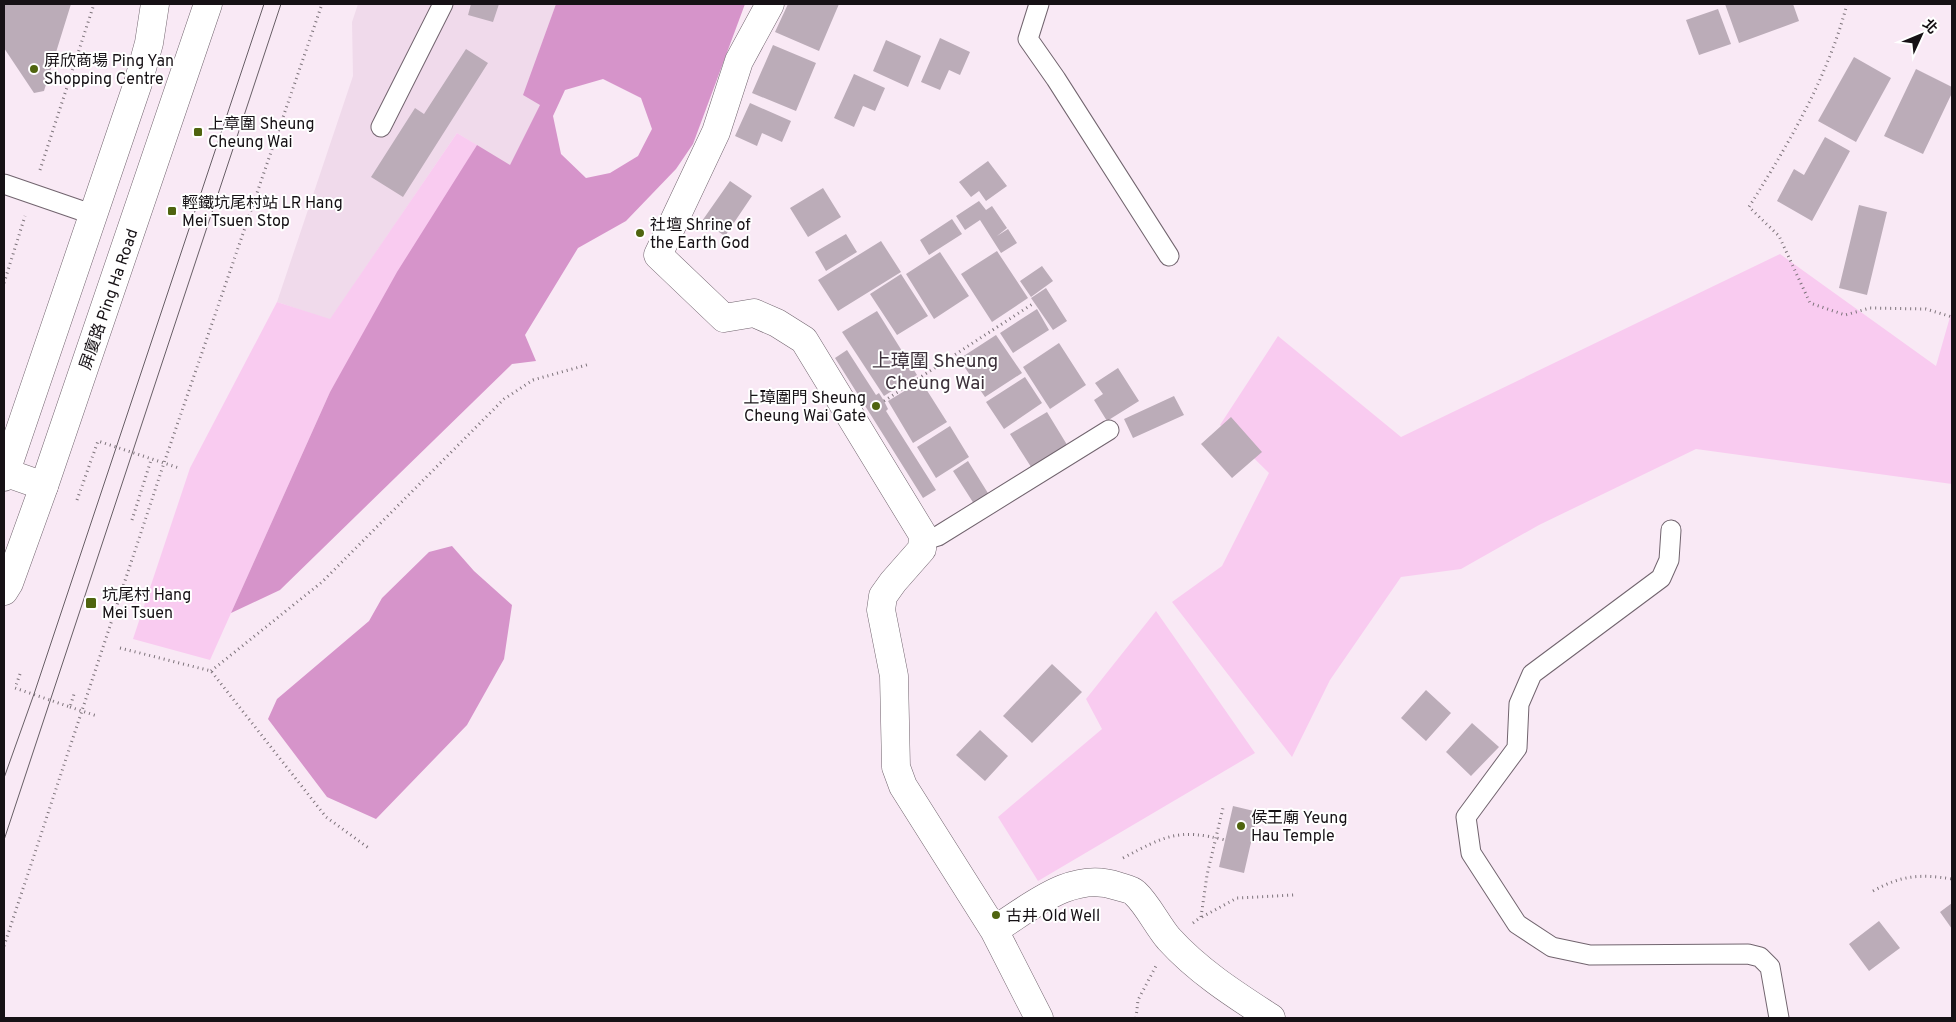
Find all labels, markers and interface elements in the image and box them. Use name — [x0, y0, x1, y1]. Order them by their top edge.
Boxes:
north arrow — [1896, 10, 1946, 60]
text: 北 — [1918, 16, 1940, 38]
place label: 屏欣商場 Ping Yan Shopping Centre — [44, 52, 174, 90]
marker: 屏欣商場 Ping Yan Shopping Centre — [28, 63, 40, 75]
place label: 上章圍 Sheung Cheung Wai — [208, 115, 315, 153]
marker: 上章圍 Sheung Cheung Wai — [192, 126, 204, 138]
place label: 輕鐵坑尾村站 LR Hang Mei Tsuen Stop — [182, 194, 343, 232]
marker: 輕鐵坑尾村站 LR Hang Mei Tsuen Stop — [166, 205, 178, 217]
place label: 社壇 Shrine of the Earth God — [650, 216, 751, 254]
street label: 屏廈路 Ping Ha Road — [76, 226, 143, 373]
marker: 社壇 Shrine of the Earth God — [634, 227, 646, 239]
district label: 上璋圍 Sheung Cheung Wai — [872, 350, 998, 396]
place label: 上璋圍門 Sheung Cheung Wai Gate — [743, 388, 866, 427]
marker: 上璋圍門 Sheung Cheung Wai Gate — [870, 400, 882, 412]
place label: 坑尾村 Hang Mei Tsuen — [102, 586, 191, 624]
marker: 坑尾村 Hang Mei Tsuen — [84, 596, 98, 610]
place label: 侯王廟 Yeung Hau Temple — [1251, 809, 1347, 847]
marker: 侯王廟 Yeung Hau Temple — [1235, 820, 1247, 832]
place label: 古井 Old Well — [1006, 907, 1100, 927]
marker: 古井 Old Well — [990, 909, 1002, 921]

